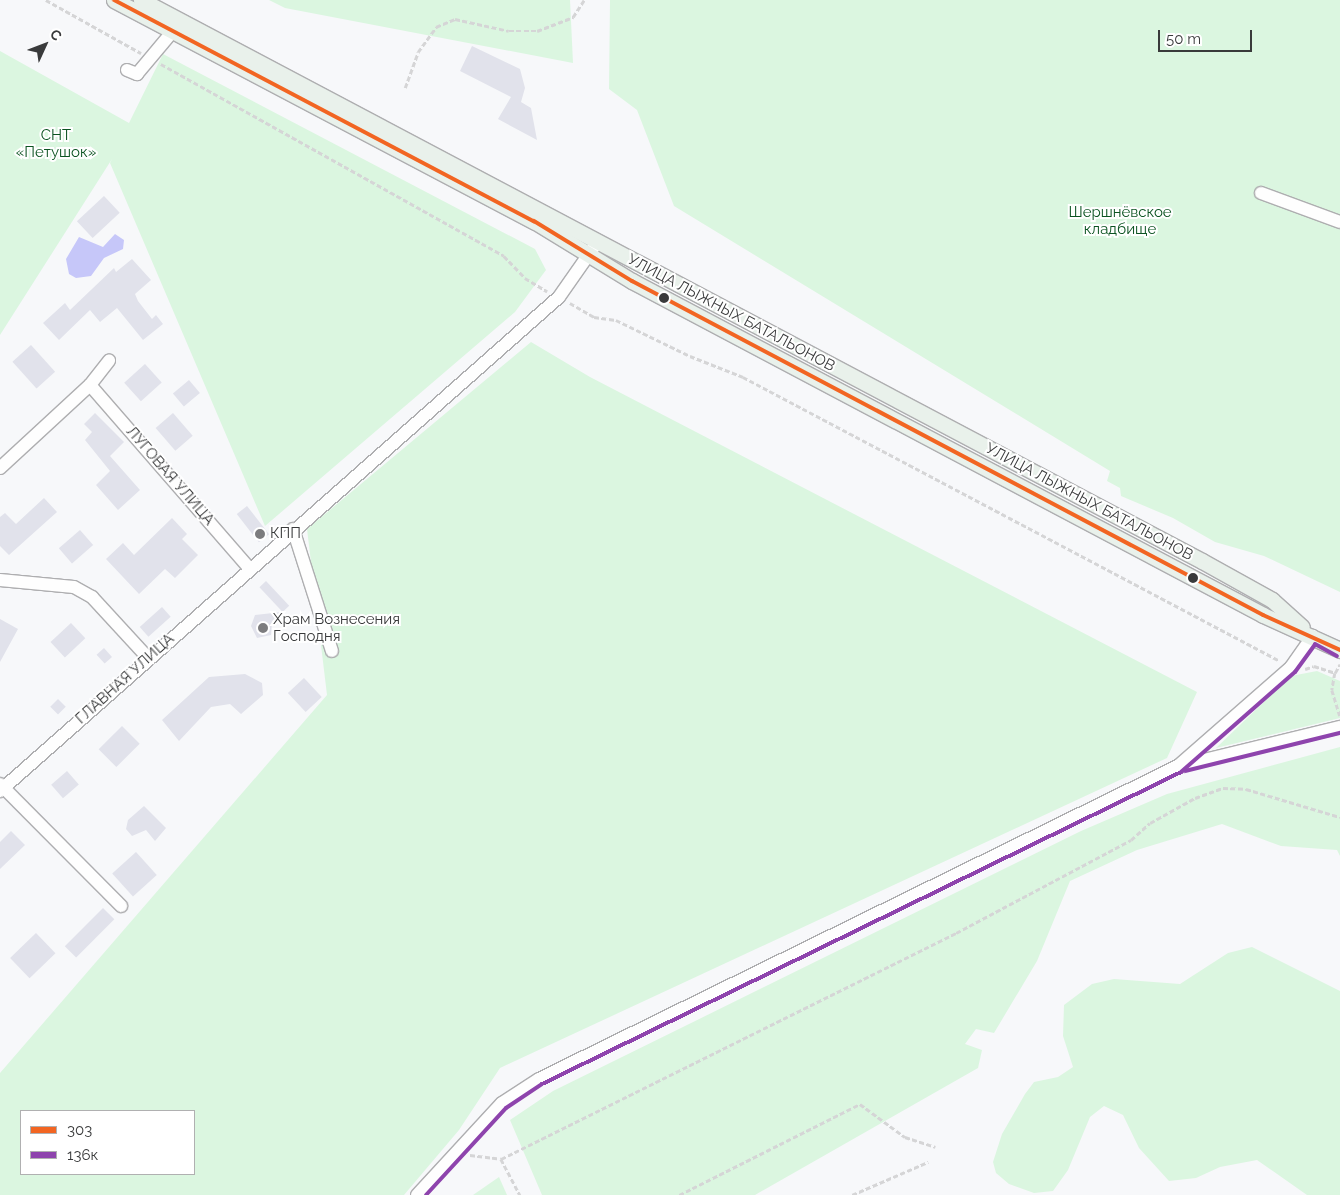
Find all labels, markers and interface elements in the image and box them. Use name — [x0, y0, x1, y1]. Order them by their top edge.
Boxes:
north arrow — [20, 20, 70, 70]
scale bar — [1160, 20, 1254, 52]
text: С — [47, 26, 65, 44]
text: 50 m — [1166, 30, 1201, 48]
park label: СНТ «Петушок» — [16, 126, 96, 161]
park label: Шершнёвское кладбище — [1068, 203, 1172, 238]
street label: УЛИЦА ЛЫЖНЫХ БАТАЛЬОНОВ — [624, 250, 838, 376]
unlabelled marker — [659, 293, 669, 303]
street label: ЛУГОВАЯ УЛИЦА — [122, 423, 218, 529]
street label: УЛИЦА ЛЫЖНЫХ БАТАЛЬОНОВ — [982, 439, 1196, 565]
place label: КПП — [270, 525, 301, 543]
marker: КПП — [254, 528, 266, 540]
unlabelled marker — [1188, 573, 1198, 583]
place label: Храм Вознесения Господня — [273, 610, 400, 645]
marker: Храм Вознесения Господня — [257, 622, 269, 634]
street label: ГЛАВНАЯ УЛИЦА — [72, 630, 178, 728]
legend — [20, 1110, 195, 1175]
text: 303 — [67, 1121, 92, 1139]
text: 136к — [67, 1146, 98, 1164]

